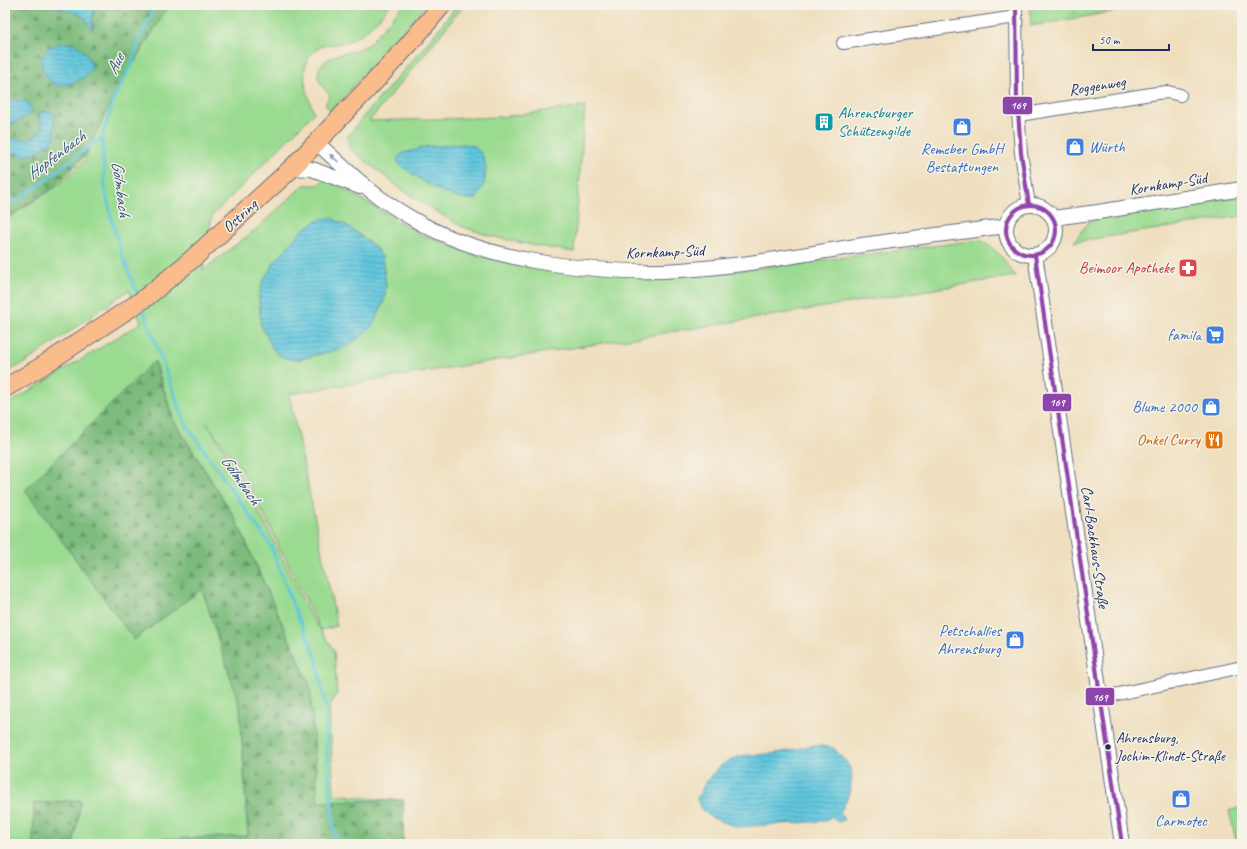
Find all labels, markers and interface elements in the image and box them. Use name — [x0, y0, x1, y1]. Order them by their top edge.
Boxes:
scale bar — [1093, 26, 1169, 52]
text: 50 m — [1099, 32, 1121, 48]
water label: Aue — [101, 48, 130, 78]
street label: Roggenweg — [1067, 71, 1128, 100]
line badge: 169 — [1002, 96, 1033, 115]
text: 169 — [1011, 98, 1027, 112]
place label: Ahrensburger Schützengilde — [838, 103, 914, 141]
building icon: Ahrensburger Schützengilde — [813, 111, 835, 133]
shop icon: Remeber GmbH Bestattungen — [951, 116, 973, 138]
water label: Hopfenbach — [22, 125, 91, 184]
shop icon: Würth — [1064, 136, 1086, 158]
place label: Würth — [1089, 137, 1125, 157]
place label: Remeber GmbH Bestattungen — [921, 139, 1006, 177]
one-way arrow — [329, 153, 339, 163]
water label: Gölmbach — [107, 160, 135, 220]
street label: Kornkamp-Süd — [1128, 168, 1211, 200]
street label: Ostring — [218, 194, 263, 237]
street label: Kornkamp-Süd — [626, 241, 707, 263]
pharmacy icon: Beimoor Apotheke — [1177, 257, 1199, 279]
place label: Beimoor Apotheke — [1079, 258, 1176, 278]
supermarket icon: famila — [1204, 324, 1226, 346]
place label: famila — [1167, 325, 1202, 345]
line badge: 169 — [1042, 393, 1072, 412]
text: 169 — [1050, 395, 1066, 409]
shop icon: Blume 2000 — [1200, 396, 1222, 418]
place label: Blume 2000 — [1132, 397, 1199, 417]
restaurant icon: Onkel Curry — [1203, 429, 1225, 451]
place label: Onkel Curry — [1137, 430, 1202, 450]
water label: Gölmbach — [216, 451, 266, 510]
street label: Carl-Backhaus-Straße — [1077, 485, 1114, 611]
place label: Petschallies Ahrensburg — [938, 621, 1003, 659]
shop icon: Petschallies Ahrensburg — [1004, 629, 1026, 651]
line badge: 169 — [1085, 687, 1115, 706]
text: 169 — [1093, 690, 1109, 704]
place label: Ahrensburg, Jochim-Klindt-Straße — [1115, 729, 1226, 766]
marker: Ahrensburg, Jochim-Klindt-Straße — [1103, 742, 1113, 752]
shop icon: Carmotec — [1170, 788, 1192, 810]
place label: Carmotec — [1155, 811, 1208, 831]

